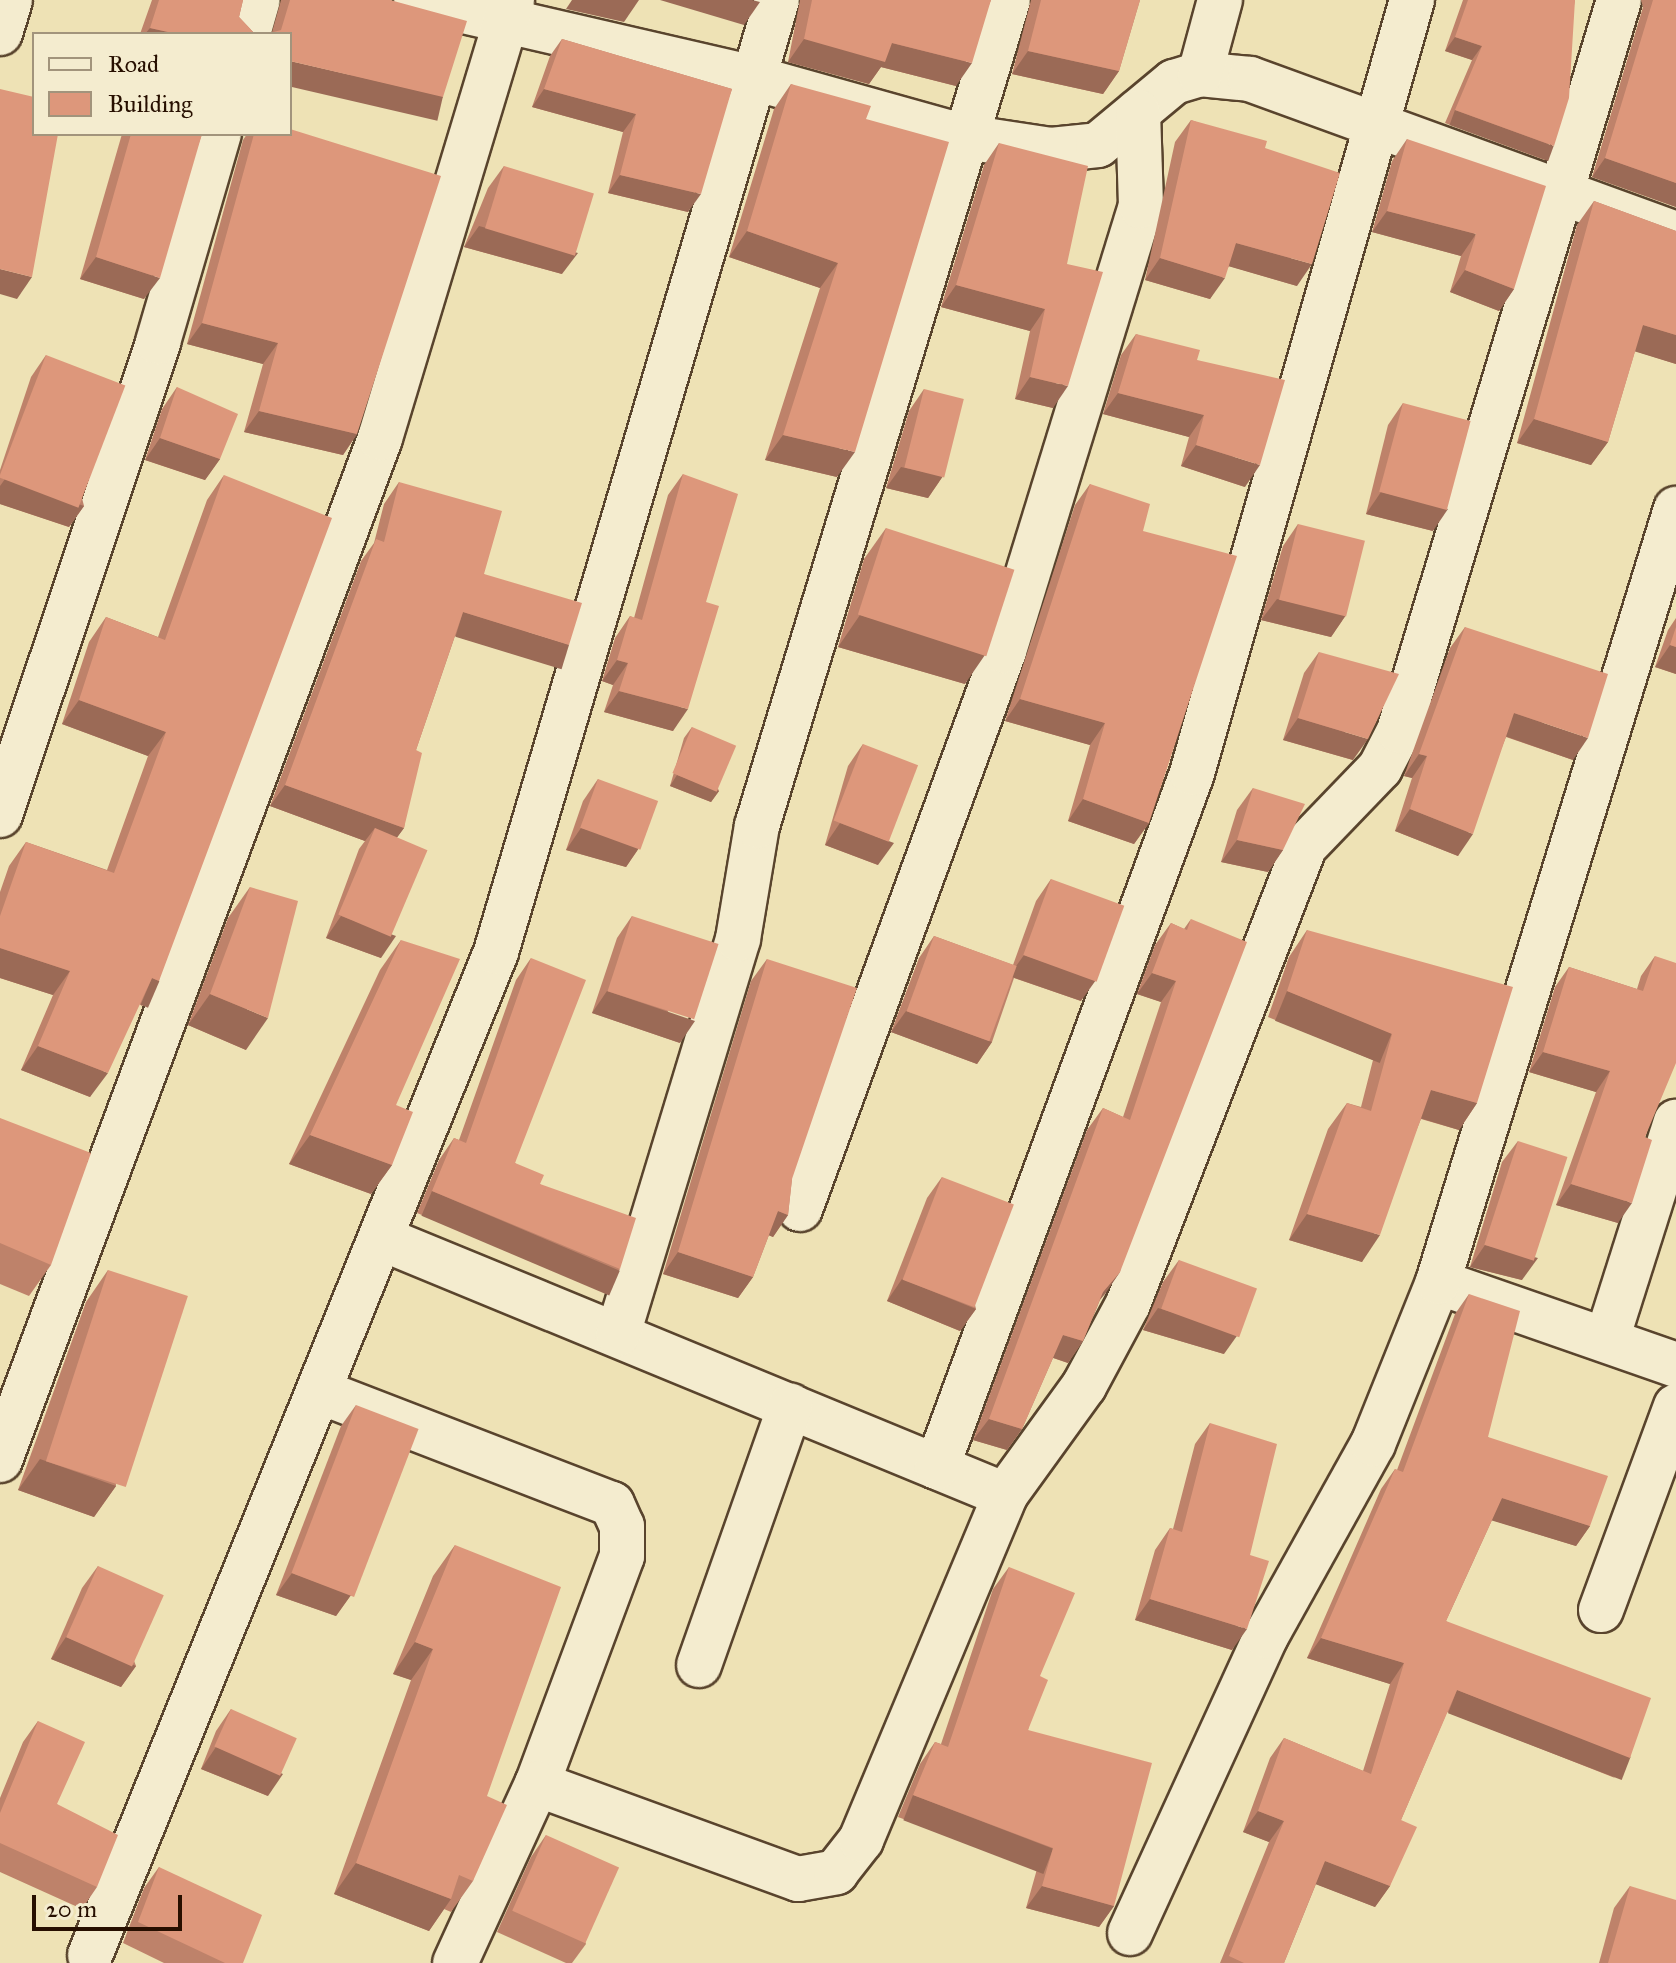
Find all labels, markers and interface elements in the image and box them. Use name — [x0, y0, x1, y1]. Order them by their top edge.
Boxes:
legend — [32, 32, 292, 136]
text: Road — [108, 49, 159, 79]
text: Building — [108, 89, 193, 119]
scale bar — [36, 1879, 186, 1929]
text: 20 m — [46, 1894, 97, 1924]

